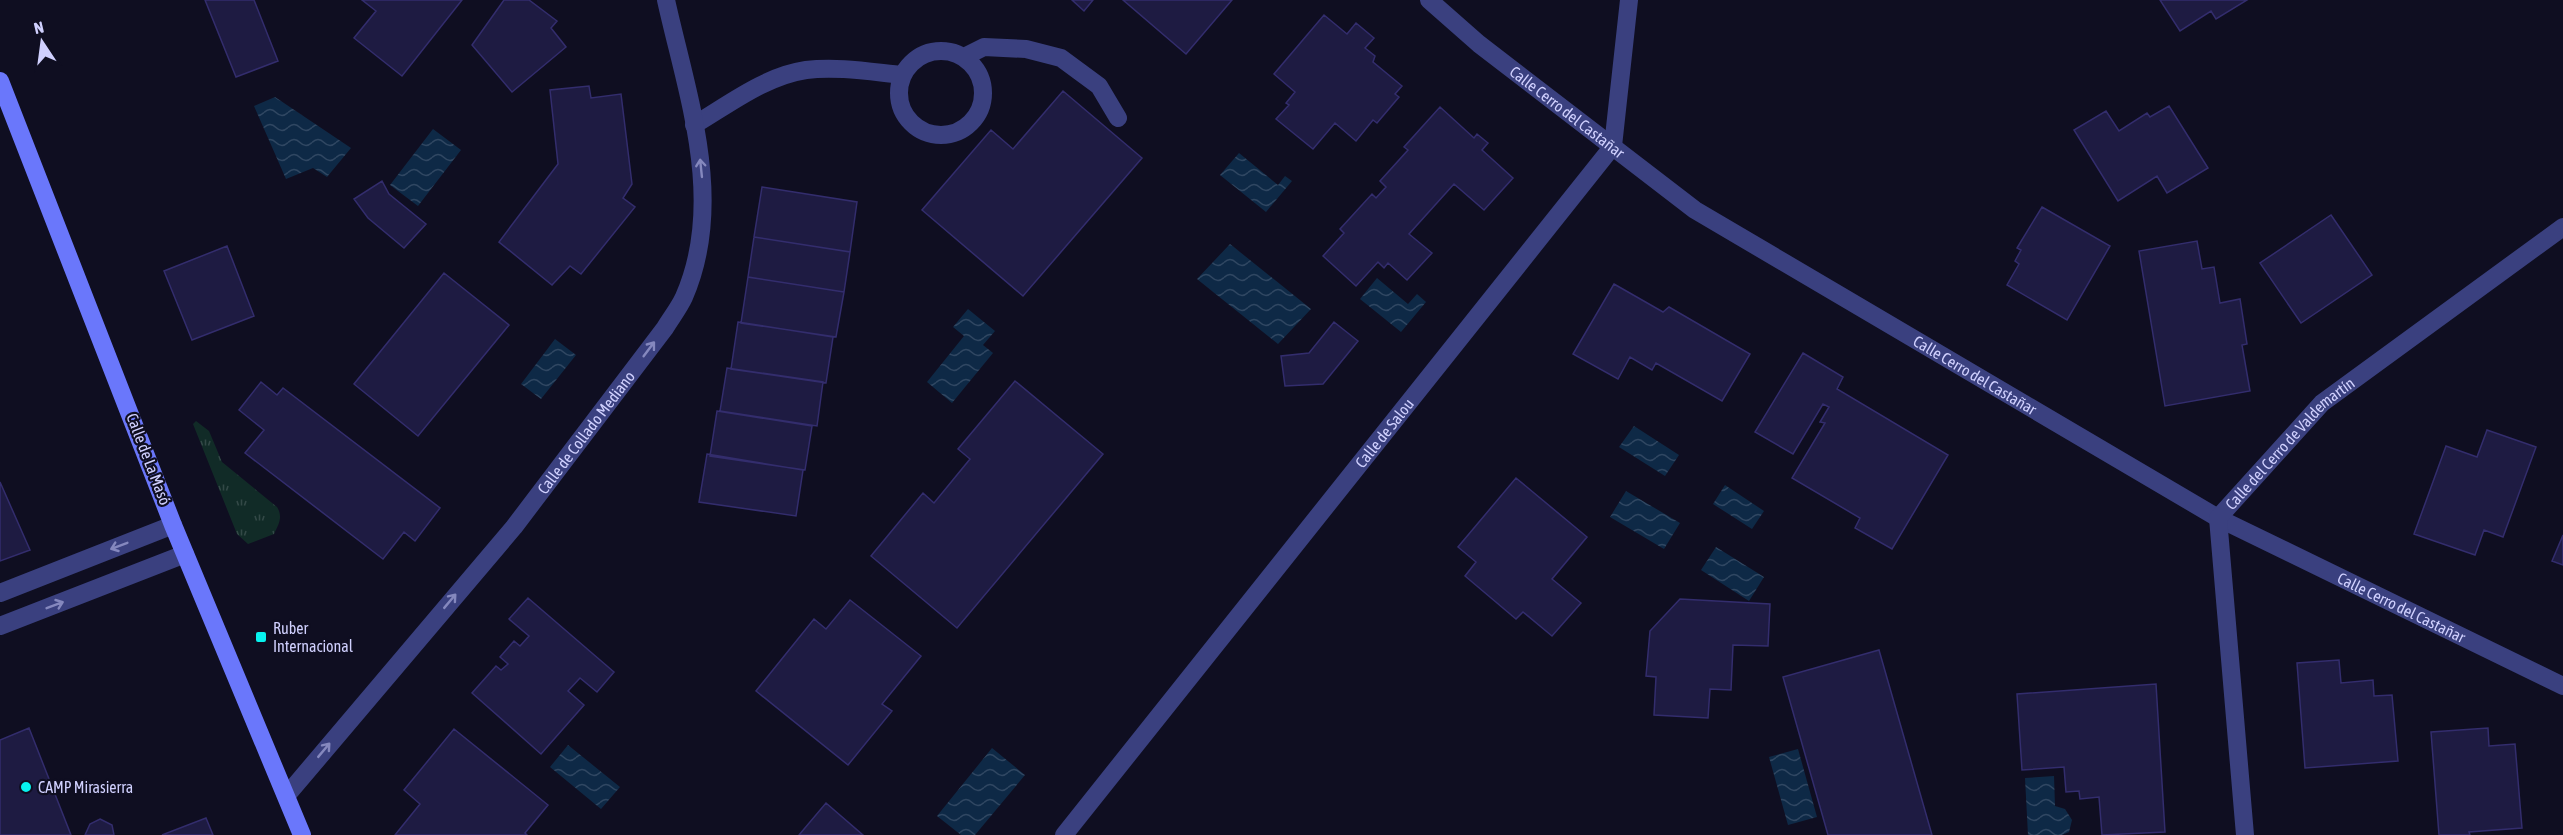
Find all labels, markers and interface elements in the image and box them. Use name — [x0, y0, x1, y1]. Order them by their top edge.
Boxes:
north arrow — [12, 12, 72, 72]
text: N — [32, 18, 45, 37]
street label: Calle Cerro del Castañar — [1506, 62, 1628, 162]
one-way arrow — [695, 158, 706, 178]
street label: Calle Cerro del Castañar — [1910, 332, 2040, 418]
one-way arrow — [643, 342, 655, 358]
street label: Calle de Collado Mediano — [533, 367, 638, 497]
street label: Calle del Cerro de Valdemartín — [2221, 373, 2358, 513]
street label: Calle de Salou — [1351, 395, 1417, 471]
street label: Calle de La Masó — [123, 411, 175, 507]
one-way arrow — [110, 541, 128, 552]
street label: Calle Cerro del Castañar — [2335, 569, 2468, 646]
one-way arrow — [443, 594, 457, 609]
one-way arrow — [45, 599, 63, 610]
place label: Ruber Internacional — [273, 619, 354, 655]
marker: Ruber Internacional — [254, 630, 268, 644]
one-way arrow — [317, 743, 331, 758]
place label: CAMP Mirasierra — [38, 778, 133, 796]
marker: CAMP Mirasierra — [19, 780, 33, 794]

